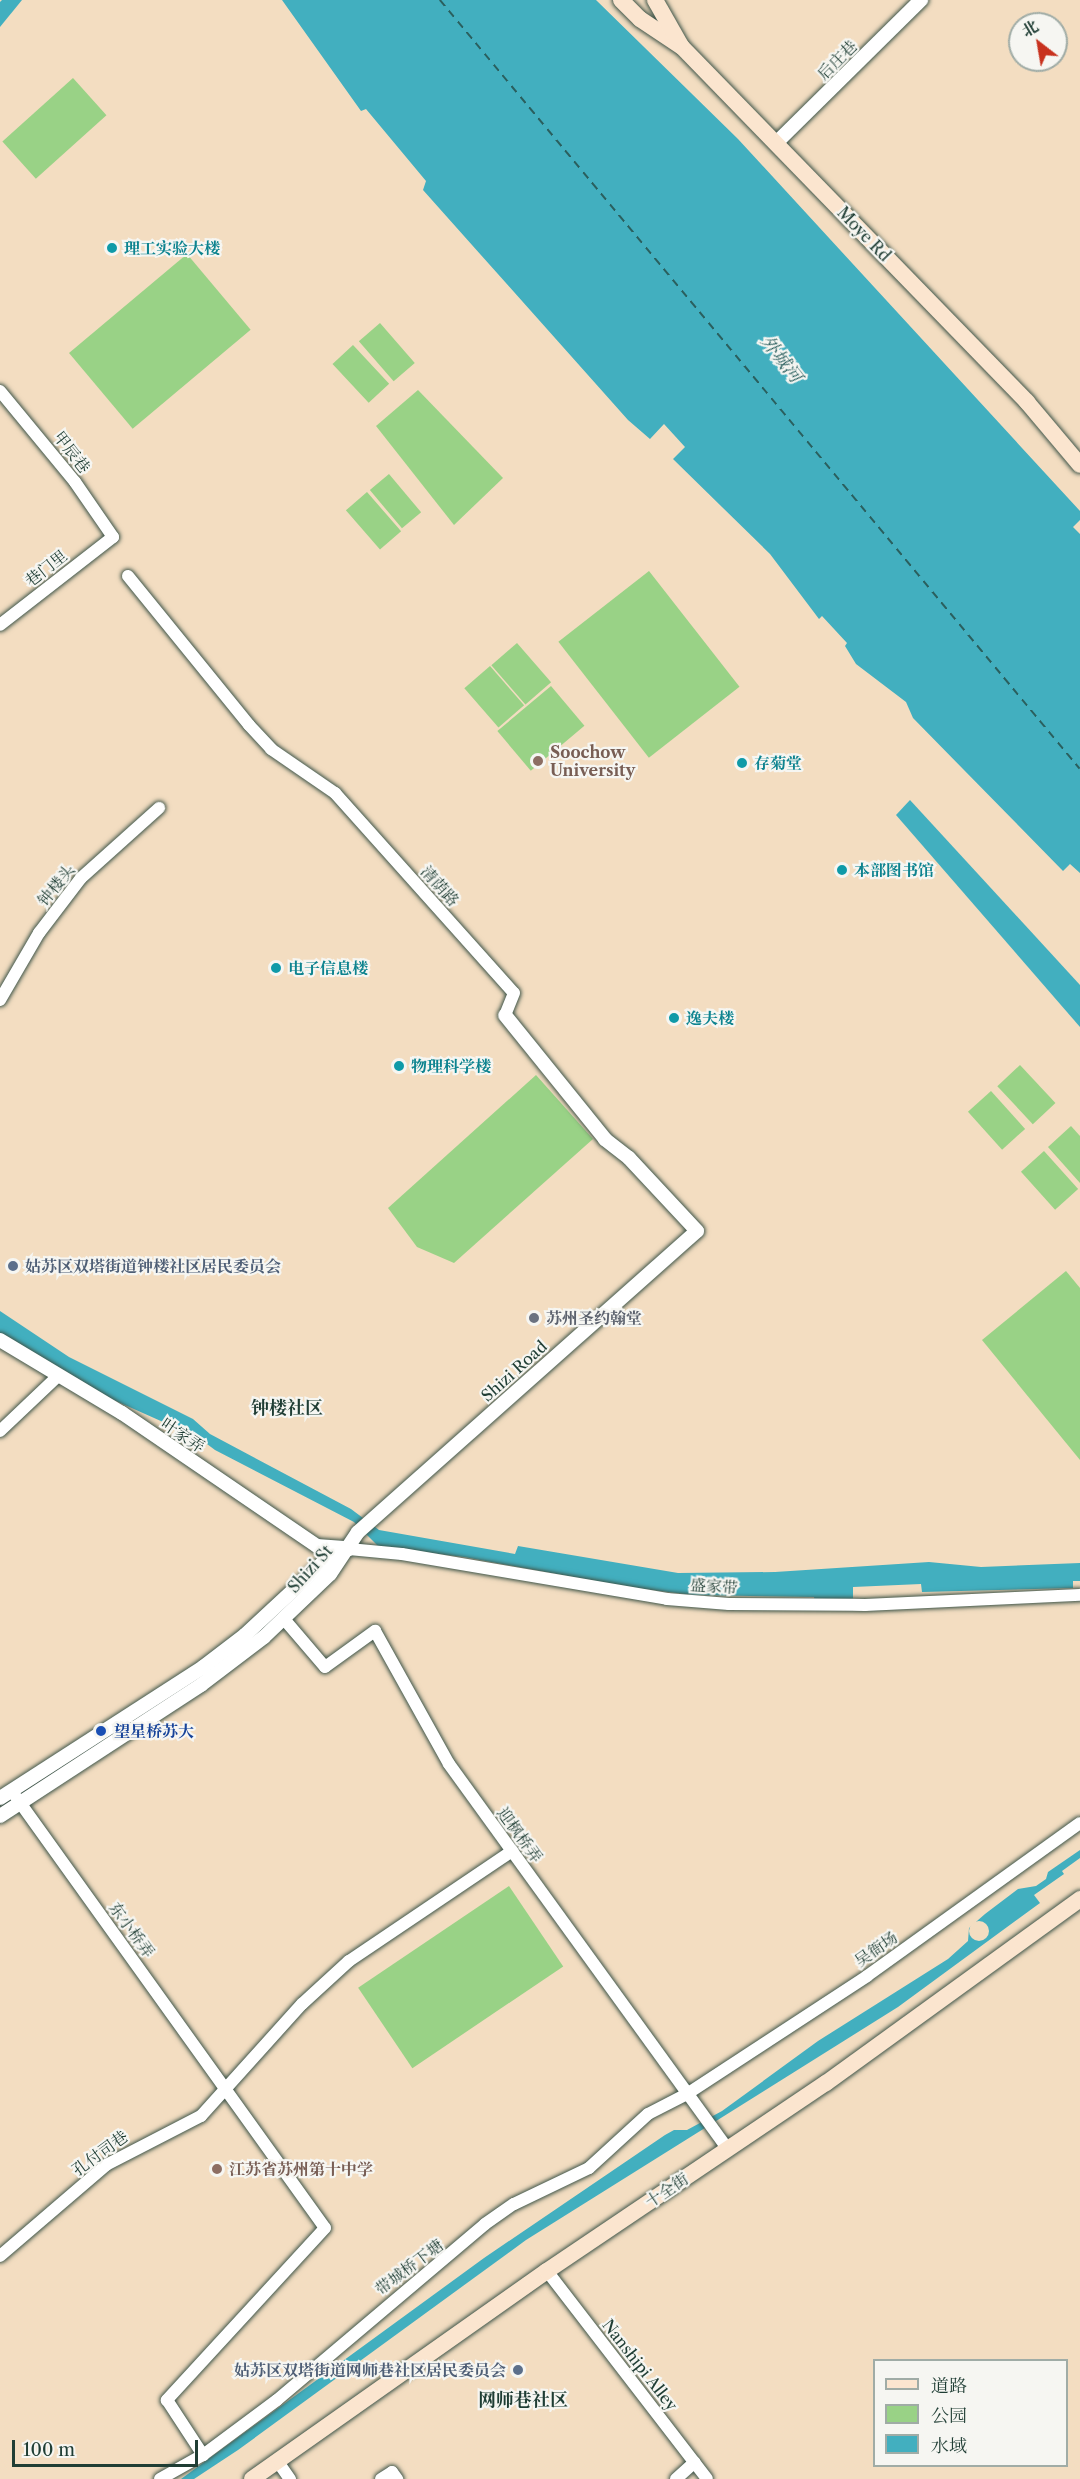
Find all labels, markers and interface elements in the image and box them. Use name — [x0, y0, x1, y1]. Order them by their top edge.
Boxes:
north arrow — [1008, 12, 1068, 72]
text: 北 — [1018, 16, 1042, 41]
street label: 后庄巷 — [813, 36, 861, 84]
street label: Moye Rd — [833, 203, 895, 265]
place label: 理工实验大楼 — [124, 238, 220, 258]
marker: 理工实验大楼 — [105, 241, 119, 255]
water label: 外城河 — [756, 331, 806, 387]
street label: 甲辰巷 — [50, 427, 94, 477]
street label: 巷门里 — [21, 546, 71, 590]
place label: Soochow University — [550, 742, 635, 780]
place label: 存菊堂 — [754, 753, 802, 773]
marker: Soochow University — [531, 754, 545, 768]
marker: 存菊堂 — [735, 756, 749, 770]
street label: 钟楼头 — [33, 860, 79, 910]
place label: 本部图书馆 — [854, 860, 934, 880]
street label: 清荫路 — [417, 862, 463, 910]
marker: 本部图书馆 — [835, 863, 849, 877]
place label: 电子信息楼 — [288, 958, 368, 978]
marker: 电子信息楼 — [269, 961, 283, 975]
place label: 逸夫楼 — [686, 1008, 734, 1028]
marker: 逸夫楼 — [667, 1011, 681, 1025]
place label: 物理科学楼 — [411, 1056, 491, 1076]
marker: 物理科学楼 — [392, 1059, 406, 1073]
place label: 姑苏区双塔街道钟楼社区居民委员会 — [25, 1256, 281, 1276]
marker: 姑苏区双塔街道钟楼社区居民委员会 — [6, 1259, 20, 1273]
place label: 苏州圣约翰堂 — [546, 1308, 642, 1328]
marker: 苏州圣约翰堂 — [527, 1311, 541, 1325]
street label: Shizi Road — [477, 1337, 551, 1405]
district label: 钟楼社区 — [251, 1397, 323, 1419]
street label: 叶家弄 — [158, 1414, 208, 1456]
street label: Shizi St — [284, 1541, 336, 1597]
street label: 盛家带 — [689, 1575, 739, 1597]
place label: 望星桥苏大 — [114, 1721, 194, 1741]
marker: 望星桥苏大 — [92, 1722, 110, 1740]
street label: 迎枫桥弄 — [493, 1803, 547, 1867]
street label: 东小桥弄 — [105, 1898, 159, 1962]
street label: 吴衙场 — [851, 1927, 901, 1971]
street label: 孔付司巷 — [68, 2126, 132, 2180]
place label: 江苏省苏州第十中学 — [229, 2159, 373, 2179]
marker: 江苏省苏州第十中学 — [210, 2162, 224, 2176]
street label: 十全街 — [642, 2169, 692, 2211]
street label: 带城桥下塘 — [371, 2235, 447, 2299]
street label: Nanshipi Alley — [598, 2315, 682, 2415]
legend — [873, 2359, 1068, 2467]
place label: 姑苏区双塔街道网师巷社区居民委员会 — [234, 2360, 506, 2380]
marker: 姑苏区双塔街道网师巷社区居民委员会 — [511, 2363, 525, 2377]
text: 道路 — [931, 2375, 967, 2397]
district label: 网师巷社区 — [478, 2389, 568, 2411]
text: 公园 — [931, 2405, 967, 2427]
scale bar — [15, 2428, 201, 2466]
text: 水域 — [931, 2435, 967, 2457]
text: 100 m — [23, 2439, 75, 2461]

